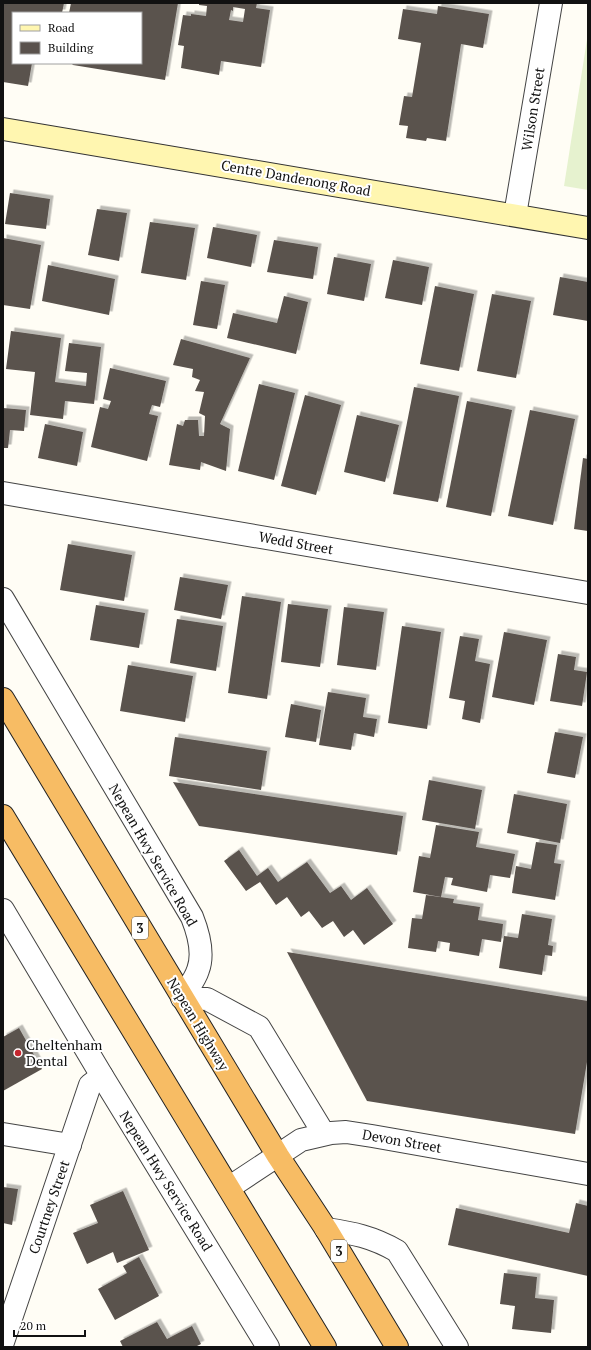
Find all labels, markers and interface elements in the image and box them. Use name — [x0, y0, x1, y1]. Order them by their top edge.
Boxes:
legend — [12, 12, 142, 64]
text: Road — [48, 20, 75, 35]
text: Building — [48, 40, 94, 55]
street label: Wilson Street — [517, 65, 549, 152]
street label: Centre Dandenong Road — [220, 155, 373, 200]
street label: Wedd Street — [257, 527, 336, 559]
street label: Nepean Hwy Service Road — [105, 780, 202, 930]
road number: 3 — [132, 917, 148, 939]
street label: Nepean Highway — [163, 974, 234, 1075]
place label: Cheltenham Dental — [26, 1035, 102, 1070]
marker: Cheltenham Dental — [13, 1048, 23, 1058]
street label: Nepean Hwy Service Road — [116, 1107, 217, 1255]
street label: Devon Street — [361, 1124, 444, 1157]
street label: Courtney Street — [24, 1157, 74, 1256]
road number: 3 — [331, 1240, 347, 1262]
scale bar — [14, 1312, 85, 1338]
text: 20 m — [20, 1318, 47, 1333]

